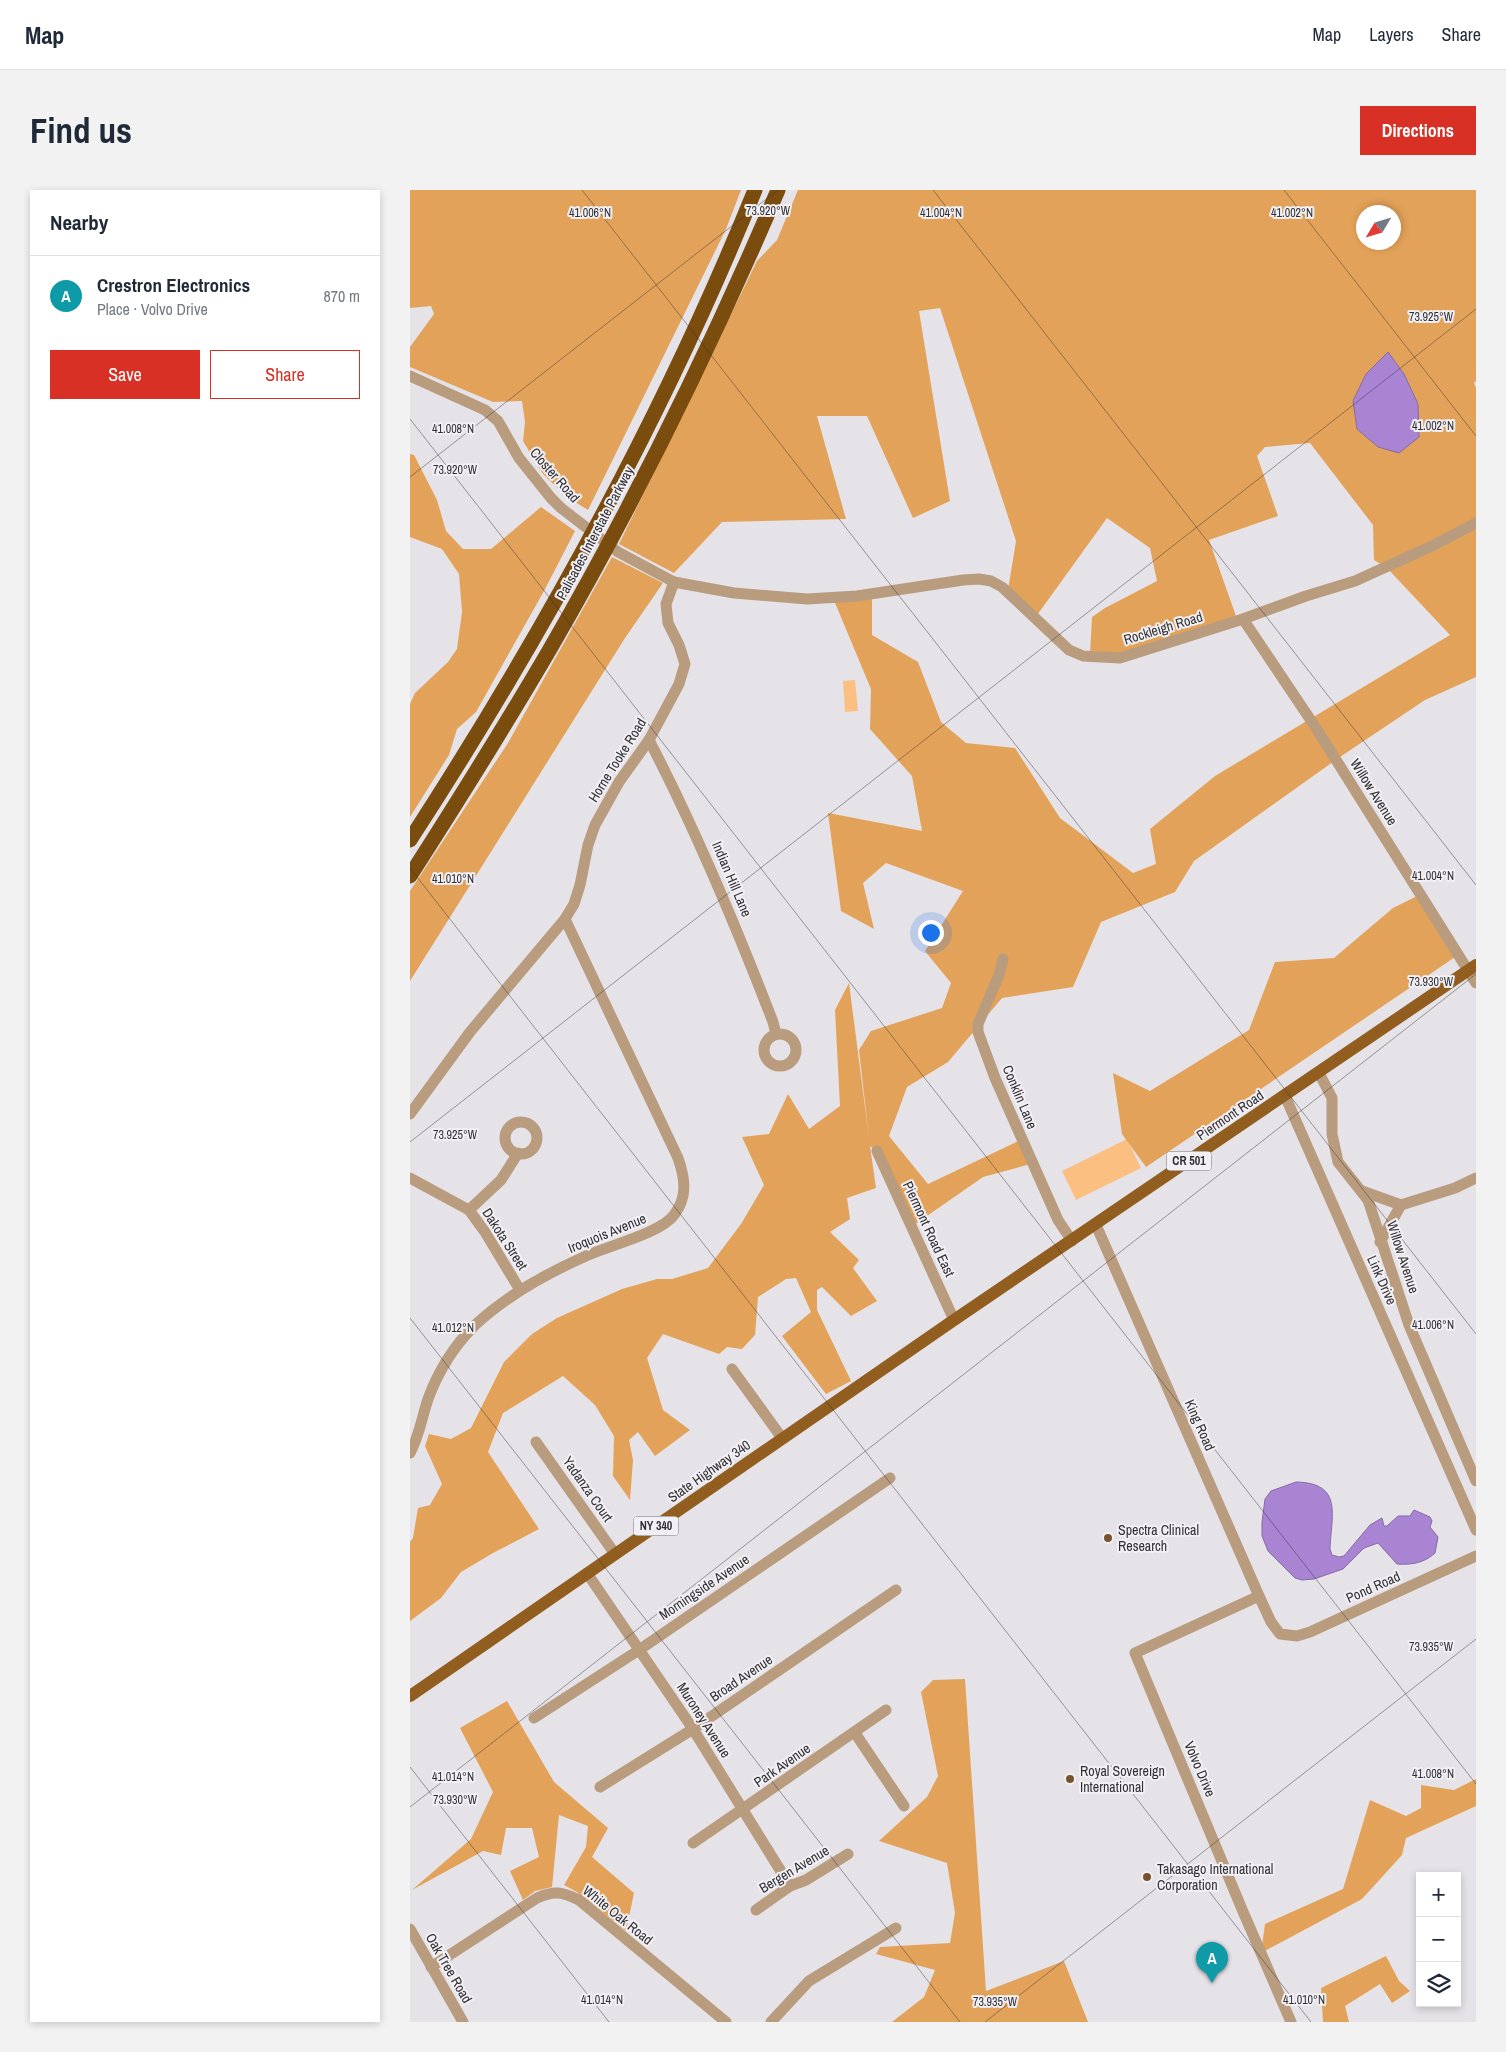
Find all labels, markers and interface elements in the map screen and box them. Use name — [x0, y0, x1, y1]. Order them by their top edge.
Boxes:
text: Map — [25, 19, 64, 51]
text: Map — [1313, 22, 1341, 47]
text: Layers — [1369, 22, 1414, 47]
text: Share — [1442, 22, 1481, 47]
button: Directions — [1360, 106, 1476, 155]
text: Find us — [30, 107, 132, 154]
text: 73.920°W — [746, 203, 791, 219]
text: 41.006°N — [569, 205, 611, 221]
text: 41.004°N — [920, 205, 962, 221]
text: 41.002°N — [1271, 205, 1313, 221]
north arrow — [1356, 205, 1401, 250]
text: Nearby — [50, 208, 108, 237]
text: Crestron Electronics — [97, 272, 250, 298]
text: A — [61, 285, 71, 307]
text: 870 m — [324, 285, 360, 307]
text: Place · Volvo Drive — [97, 298, 208, 320]
text: 73.925°W — [1409, 309, 1454, 325]
button: Save — [50, 350, 200, 399]
button: Share — [210, 350, 360, 399]
text: 41.002°N — [1412, 418, 1454, 434]
text: 41.008°N — [432, 421, 474, 437]
street label: Closter Road — [526, 444, 584, 506]
text: 73.920°W — [433, 462, 478, 478]
street label: Palisades Interstate Parkway — [552, 463, 638, 603]
street label: Rockleigh Road — [1121, 607, 1205, 649]
street label: Horne Tooke Road — [584, 715, 650, 805]
street label: Willow Avenue — [1346, 755, 1402, 829]
street label: Indian Hill Lane — [708, 838, 756, 920]
text: 41.004°N — [1412, 868, 1454, 884]
text: 41.010°N — [432, 871, 474, 887]
your location — [918, 920, 944, 946]
text: 73.930°W — [1409, 974, 1454, 990]
street label: Conklin Lane — [998, 1062, 1042, 1132]
street label: Piermont Road — [1193, 1086, 1267, 1144]
text: 73.925°W — [433, 1127, 478, 1143]
road number: CR 501 — [1166, 1151, 1212, 1170]
street label: Piermont Road East — [899, 1178, 959, 1280]
street label: Dakota Street — [478, 1205, 532, 1273]
street label: Iroquois Avenue — [565, 1209, 649, 1257]
street label: Willow Avenue — [1383, 1219, 1423, 1295]
street label: Link Drive — [1363, 1252, 1401, 1308]
text: 41.006°N — [1412, 1317, 1454, 1333]
text: 41.012°N — [432, 1320, 474, 1336]
street label: King Road — [1181, 1397, 1219, 1453]
street label: State Highway 340 — [664, 1436, 754, 1506]
street label: Yadanza Court — [559, 1453, 617, 1525]
road number: NY 340 — [634, 1516, 678, 1535]
place label: Spectra Clinical Research — [1118, 1521, 1199, 1555]
marker: Spectra Clinical Research — [1102, 1532, 1114, 1544]
street label: Morningside Avenue — [655, 1550, 753, 1624]
street label: Pond Road — [1343, 1567, 1403, 1607]
text: 73.935°W — [1409, 1639, 1454, 1655]
street label: Broad Avenue — [706, 1650, 776, 1706]
street label: Muroney Avenue — [673, 1679, 735, 1761]
street label: Volvo Drive — [1180, 1738, 1220, 1800]
street label: Park Avenue — [750, 1739, 814, 1791]
place label: Royal Sovereign International — [1080, 1762, 1165, 1796]
text: 41.008°N — [1412, 1766, 1454, 1782]
text: 41.014°N — [432, 1769, 474, 1785]
marker: Royal Sovereign International — [1064, 1773, 1076, 1785]
text: 73.930°W — [433, 1792, 478, 1808]
street label: Bergen Avenue — [756, 1841, 832, 1897]
place label: Takasago International Corporation — [1157, 1860, 1273, 1894]
marker: Takasago International Corporation — [1141, 1871, 1153, 1883]
map controls — [1416, 1872, 1461, 2007]
button: + — [1416, 1872, 1461, 1917]
street label: White Oak Road — [579, 1881, 657, 1949]
button: − — [1416, 1917, 1461, 1962]
street label: Oak Tree Road — [422, 1930, 476, 2006]
pin: A — [1196, 1942, 1228, 1983]
button: layers — [1416, 1962, 1461, 2007]
text: 41.014°N — [581, 1992, 623, 2008]
text: 41.010°N — [1283, 1992, 1325, 2008]
text: 73.935°W — [973, 1994, 1018, 2010]

